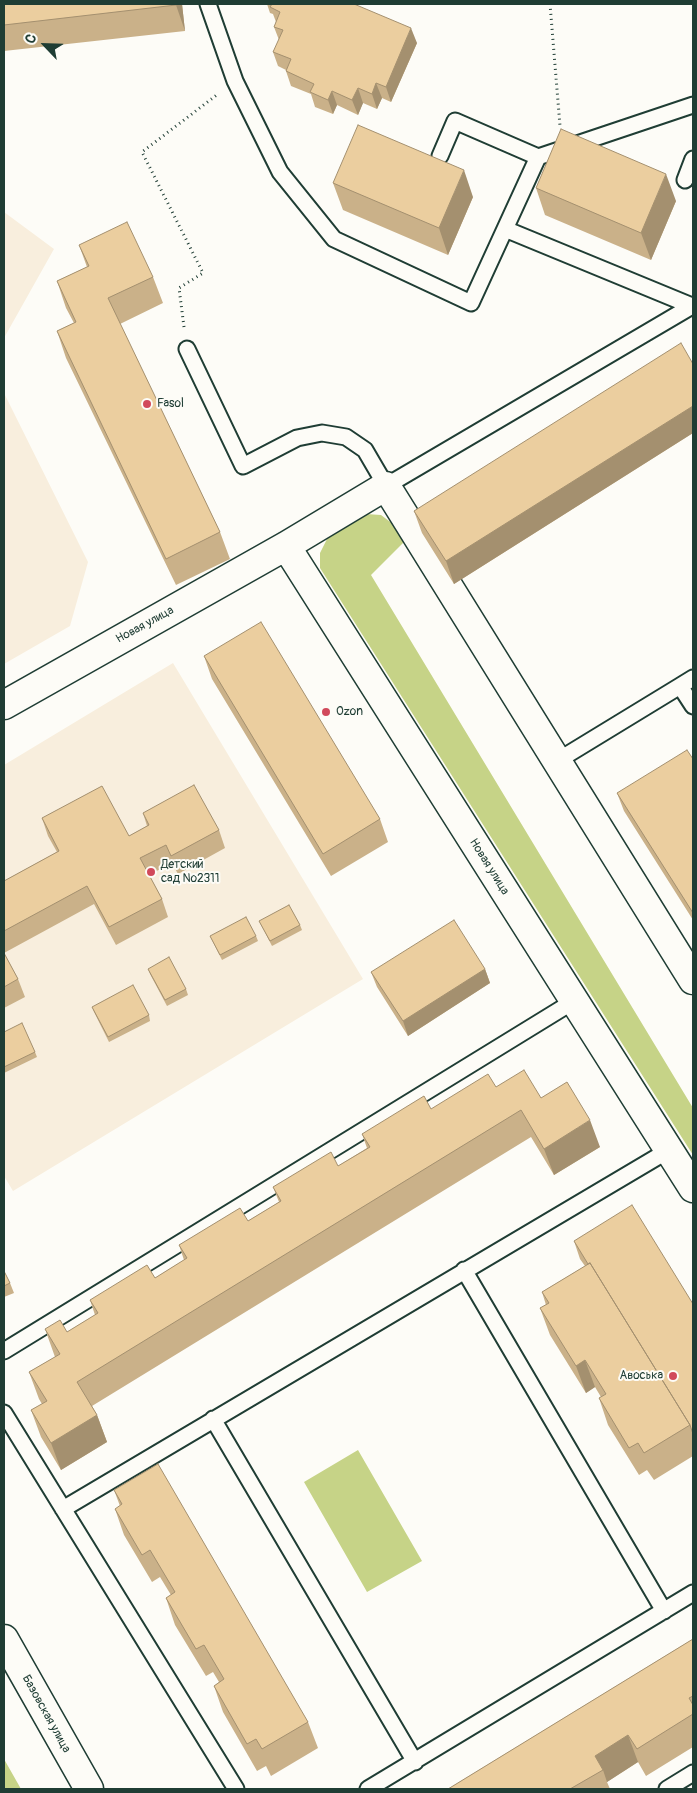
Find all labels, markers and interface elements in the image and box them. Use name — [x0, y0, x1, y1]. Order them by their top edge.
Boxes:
north arrow — [20, 20, 70, 70]
text: С — [21, 31, 40, 46]
place label: Fasol — [157, 397, 184, 411]
marker: Fasol — [141, 398, 153, 410]
street label: Новая улица — [114, 603, 176, 647]
place label: Ozon — [336, 705, 363, 719]
marker: Ozon — [320, 706, 332, 718]
street label: Новая улица — [466, 836, 512, 898]
place label: Детский сад №2311 — [161, 858, 219, 886]
marker: Детский сад №2311 — [145, 866, 157, 878]
place label: Авоська — [619, 1369, 663, 1383]
marker: Авоська — [667, 1370, 679, 1382]
street label: Базовская улица — [19, 1673, 73, 1755]

